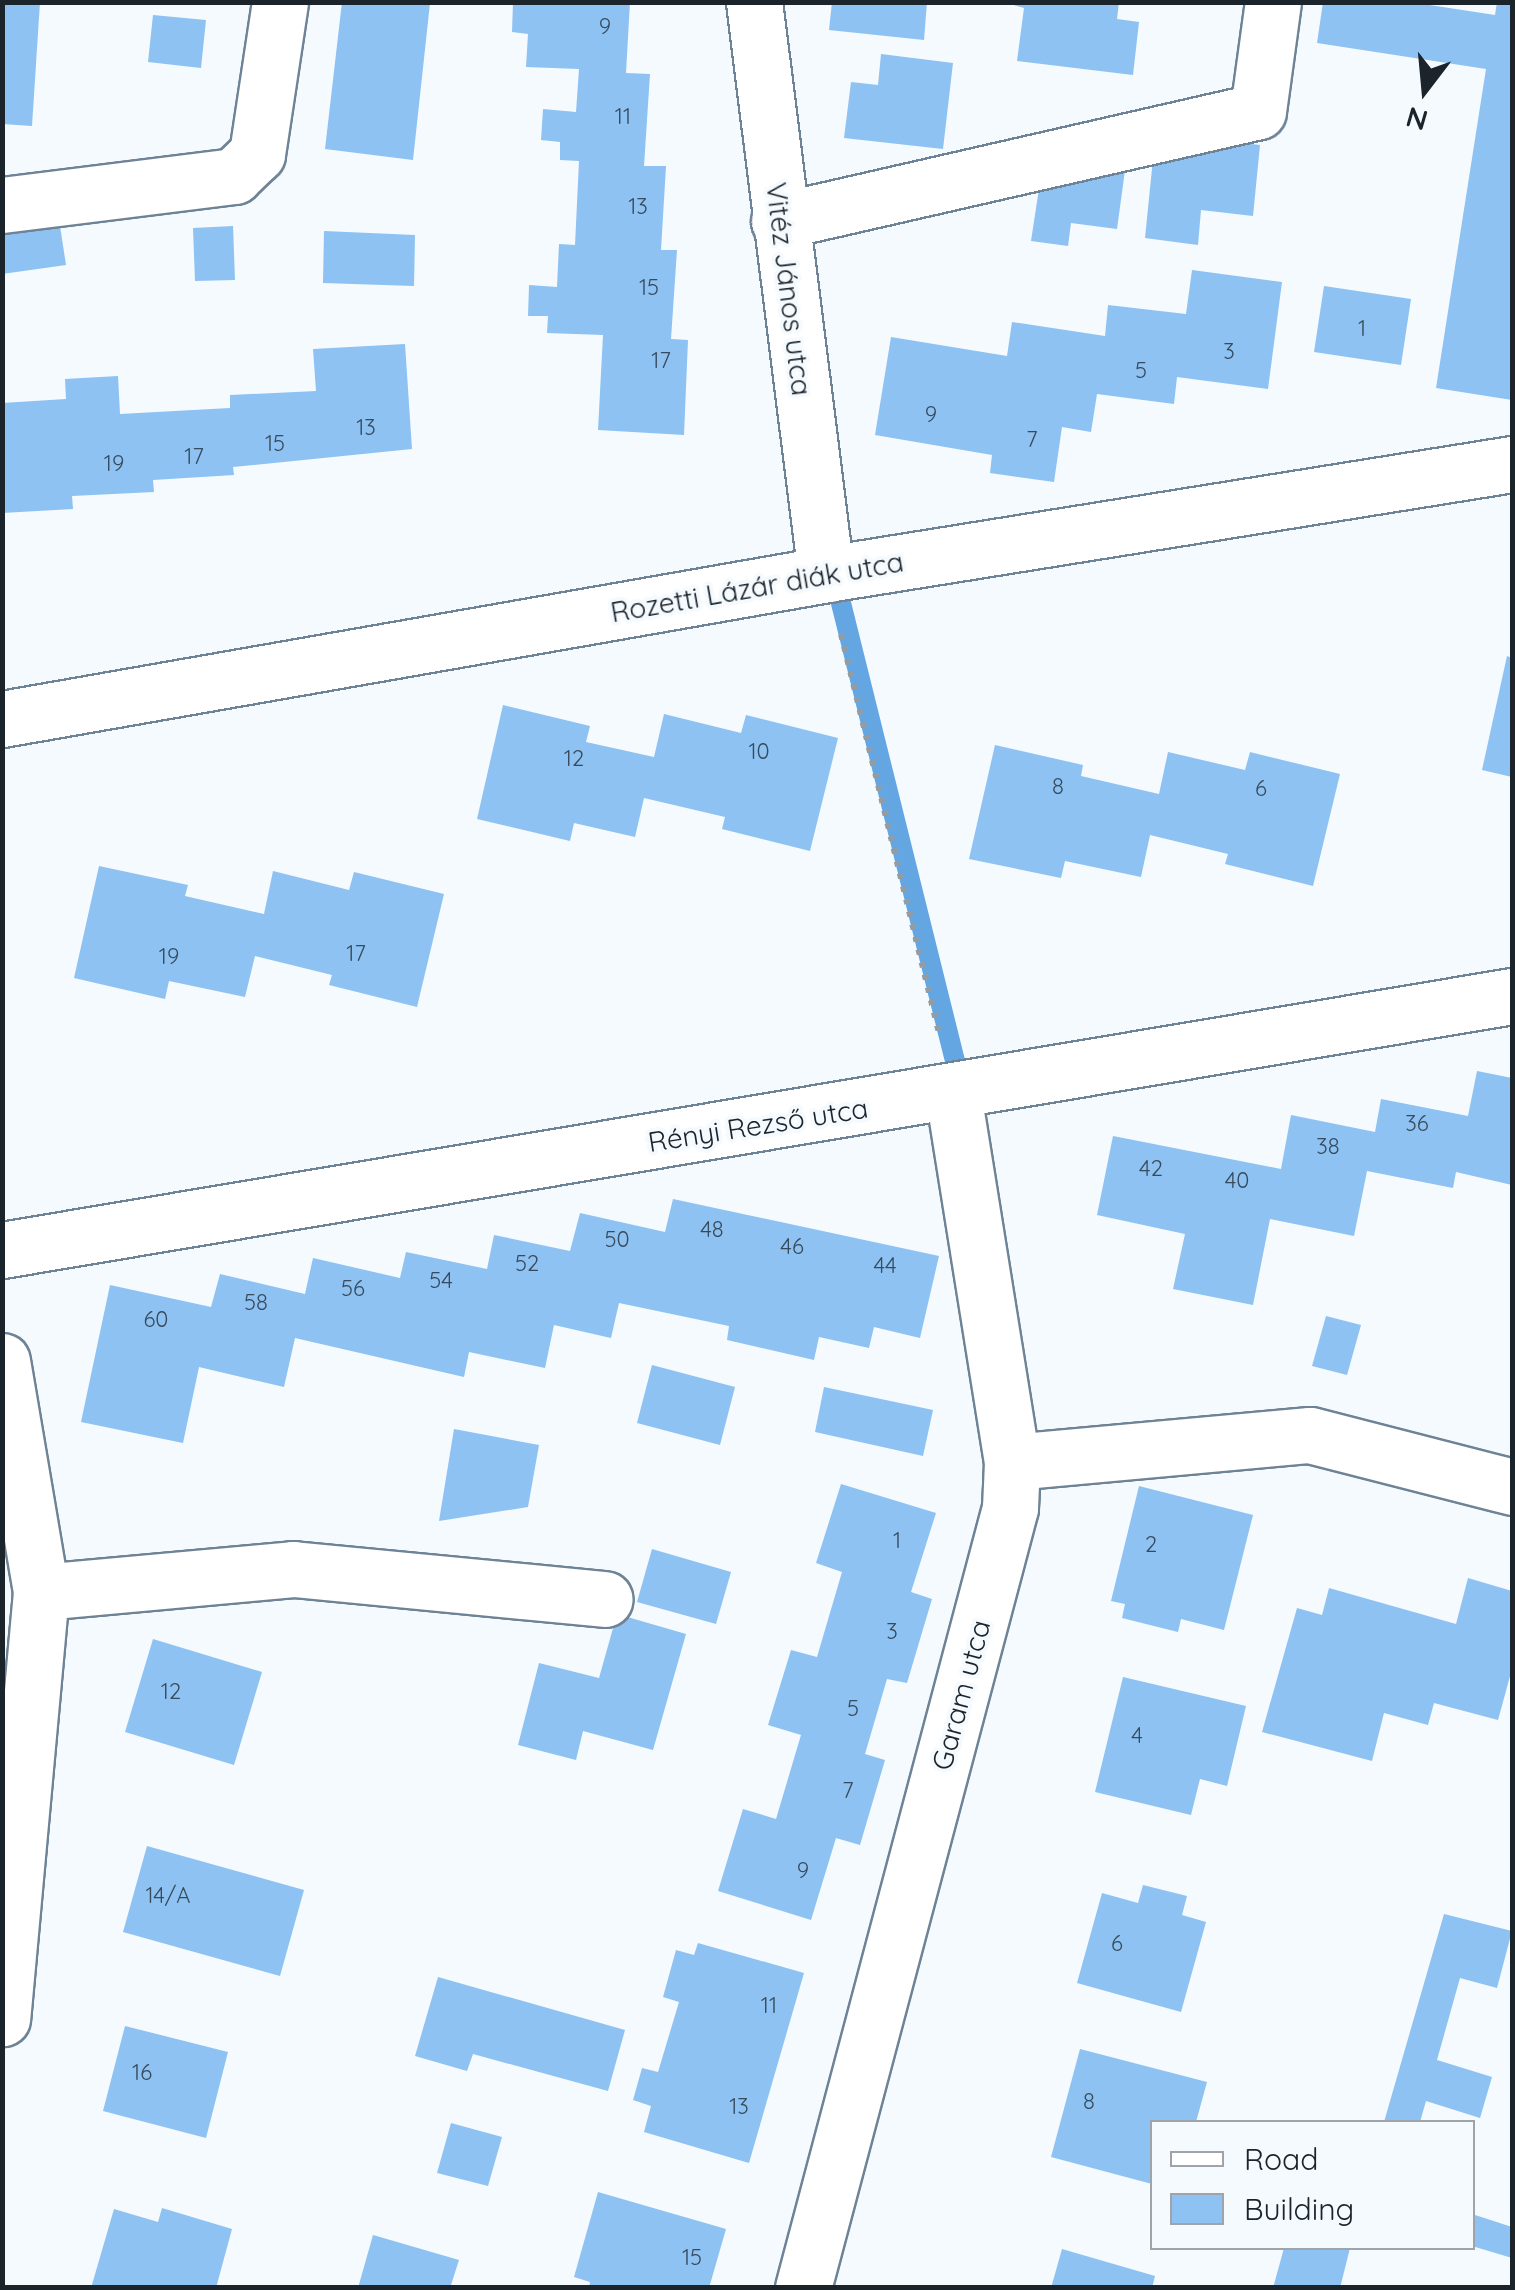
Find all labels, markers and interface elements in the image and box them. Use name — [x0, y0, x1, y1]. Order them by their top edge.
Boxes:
house number: 9 — [599, 14, 611, 40]
north arrow — [1375, 40, 1475, 140]
text: N — [1402, 100, 1431, 139]
house number: 11 — [615, 104, 631, 130]
street label: Vitéz János utca — [759, 181, 819, 397]
house number: 13 — [628, 194, 648, 220]
house number: 15 — [639, 275, 659, 301]
house number: 1 — [1358, 316, 1366, 342]
house number: 3 — [1223, 339, 1235, 365]
house number: 17 — [651, 348, 671, 374]
house number: 5 — [1135, 358, 1147, 384]
house number: 9 — [925, 402, 937, 428]
house number: 13 — [356, 415, 376, 441]
house number: 7 — [1026, 427, 1038, 453]
house number: 15 — [265, 431, 285, 457]
house number: 17 — [184, 444, 204, 470]
house number: 19 — [104, 451, 124, 477]
street label: Rozetti Lázár diák utca — [608, 545, 906, 629]
house number: 10 — [748, 739, 770, 765]
house number: 12 — [564, 746, 584, 772]
house number: 8 — [1052, 774, 1064, 800]
house number: 6 — [1255, 776, 1267, 802]
house number: 17 — [346, 941, 366, 967]
house number: 19 — [159, 944, 179, 970]
street label: Rényi Rezső utca — [646, 1091, 870, 1159]
house number: 36 — [1405, 1111, 1429, 1137]
house number: 38 — [1316, 1134, 1340, 1160]
house number: 42 — [1139, 1156, 1163, 1182]
house number: 40 — [1225, 1168, 1249, 1194]
house number: 48 — [700, 1217, 724, 1243]
house number: 50 — [604, 1227, 630, 1253]
house number: 46 — [780, 1234, 804, 1260]
house number: 52 — [515, 1251, 539, 1277]
house number: 44 — [873, 1253, 897, 1279]
house number: 54 — [429, 1268, 453, 1294]
house number: 56 — [341, 1276, 365, 1302]
house number: 58 — [244, 1290, 268, 1316]
house number: 60 — [144, 1307, 168, 1333]
house number: 1 — [893, 1528, 901, 1554]
house number: 2 — [1145, 1532, 1157, 1558]
street label: Garam utca — [925, 1616, 997, 1774]
house number: 3 — [886, 1619, 898, 1645]
house number: 12 — [161, 1679, 181, 1705]
house number: 5 — [847, 1696, 859, 1722]
house number: 4 — [1131, 1723, 1143, 1749]
house number: 7 — [842, 1778, 854, 1804]
house number: 9 — [797, 1858, 809, 1884]
house number: 14/A — [145, 1883, 191, 1909]
house number: 6 — [1111, 1931, 1123, 1957]
house number: 11 — [761, 1993, 777, 2019]
house number: 16 — [132, 2060, 152, 2086]
house number: 8 — [1083, 2089, 1095, 2115]
house number: 13 — [729, 2094, 749, 2120]
legend — [1150, 2120, 1475, 2250]
text: Road — [1244, 2140, 1318, 2178]
text: Building — [1244, 2190, 1354, 2228]
house number: 15 — [682, 2245, 702, 2271]

